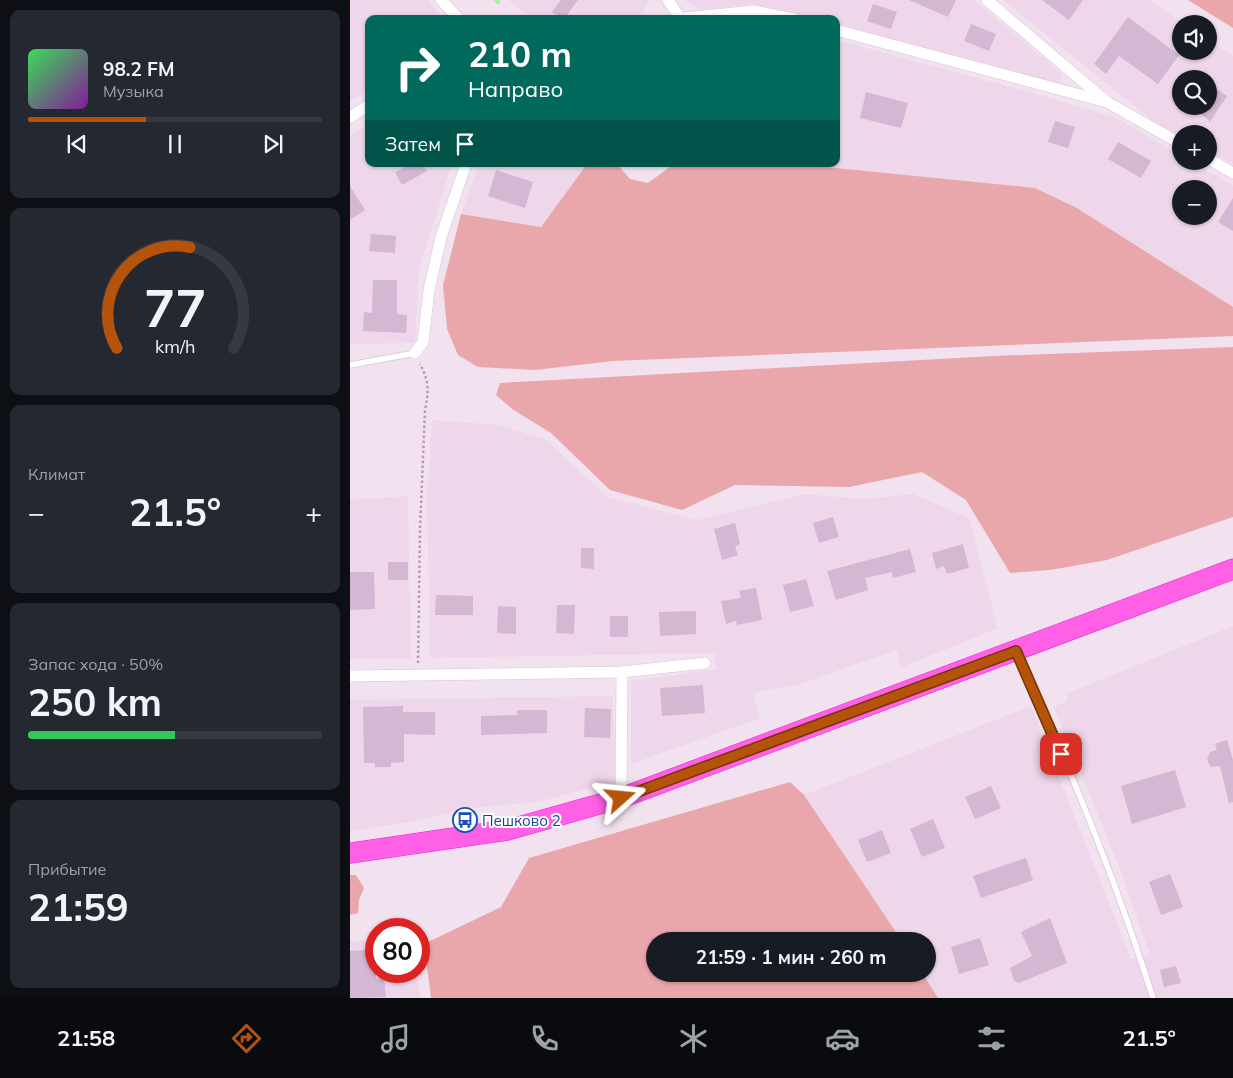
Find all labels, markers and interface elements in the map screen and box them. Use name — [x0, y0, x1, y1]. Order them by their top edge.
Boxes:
map controls — [1172, 15, 1217, 225]
button: sound — [1172, 15, 1217, 60]
text: 210 m — [468, 32, 572, 76]
icon: right — [385, 35, 450, 100]
text: 98.2 FM — [103, 57, 175, 81]
button: search — [1172, 70, 1217, 115]
text: Направо — [468, 75, 563, 103]
text: Музыка — [103, 81, 164, 101]
button: + — [1172, 125, 1217, 170]
icon: previous — [63, 130, 91, 158]
icon: pause — [161, 130, 189, 158]
icon: next — [259, 130, 287, 158]
icon: arrive — [451, 130, 479, 158]
text: Затем — [385, 132, 441, 156]
button: − — [1172, 180, 1217, 225]
text: 77 — [144, 275, 206, 340]
text: km/h — [155, 335, 195, 357]
text: Климат — [28, 464, 85, 484]
text: 21.5° — [129, 488, 221, 536]
text: − — [28, 495, 45, 530]
text: + — [305, 495, 322, 530]
text: Запас хода · 50% — [28, 654, 163, 674]
text: 250 km — [28, 678, 162, 726]
pin — [1040, 733, 1082, 775]
icon: arrive — [1047, 740, 1075, 768]
position arrow — [594, 771, 646, 823]
bus stop icon: Пешково 2 — [452, 807, 478, 833]
place label: Пешково 2 — [482, 811, 561, 830]
text: Прибытие — [28, 859, 106, 879]
text: 21:59 — [28, 883, 129, 931]
speed limit sign: 80 — [365, 918, 430, 983]
text: 21:59 · 1 мин · 260 m — [696, 945, 886, 969]
icon: directions — [229, 1021, 264, 1056]
icon: music — [378, 1021, 413, 1056]
icon: phone — [527, 1021, 562, 1056]
icon: climate — [676, 1021, 711, 1056]
icon: car — [825, 1021, 860, 1056]
icon: filters — [974, 1021, 1009, 1056]
text: 21:58 — [57, 1024, 115, 1052]
text: 21.5° — [1123, 1024, 1176, 1052]

